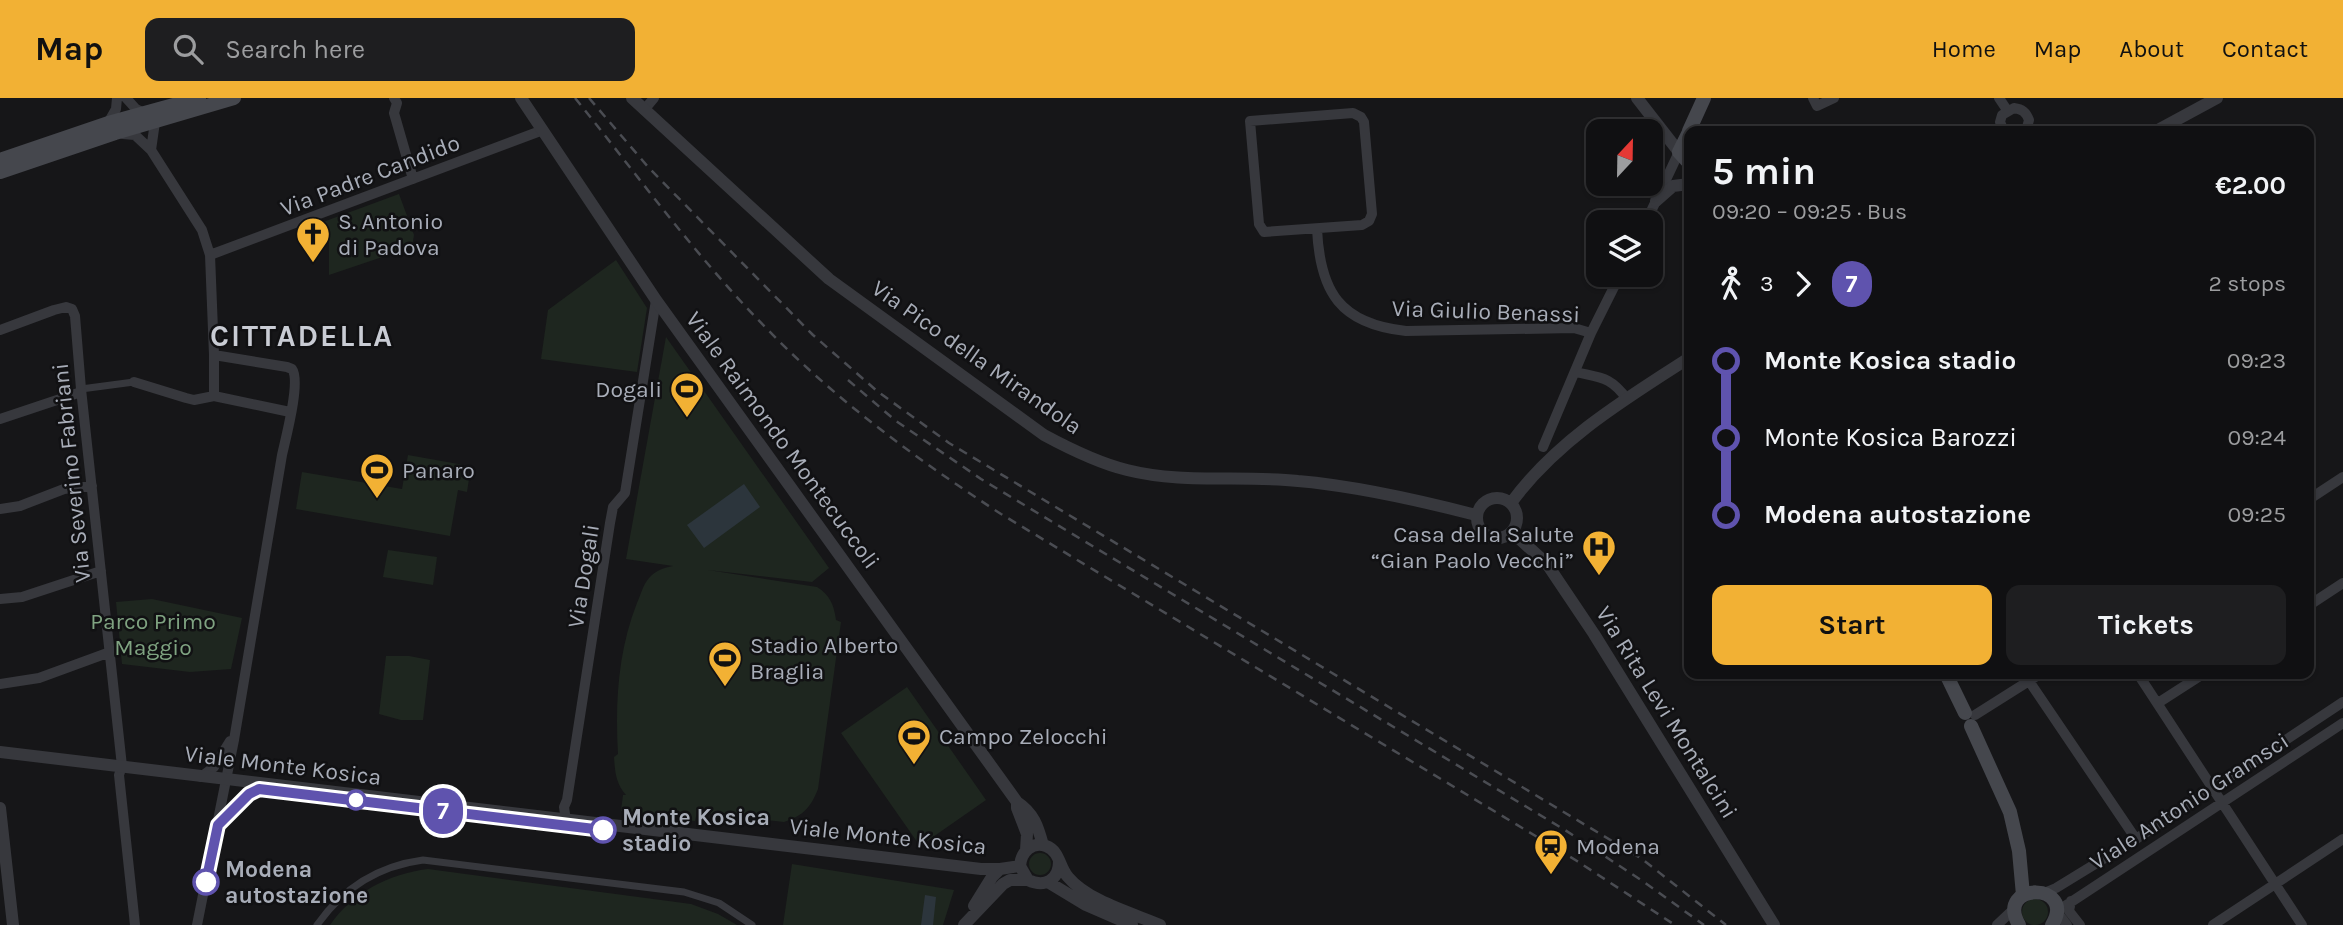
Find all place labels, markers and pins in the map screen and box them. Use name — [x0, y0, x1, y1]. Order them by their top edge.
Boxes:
place label: S. Antonio di Padova — [338, 208, 443, 261]
church icon: S. Antonio di Padova — [294, 215, 332, 264]
sports icon: Dogali — [668, 370, 706, 419]
place label: Dogali — [595, 376, 662, 403]
sports icon: Panaro — [358, 451, 396, 500]
place label: Panaro — [402, 457, 475, 484]
place label: Casa della Salute “Gian Paolo Vecchi” — [1371, 521, 1574, 574]
hospital icon: Casa della Salute “Gian Paolo Vecchi” — [1580, 528, 1618, 577]
place label: Stadio Alberto Braglia — [750, 632, 898, 685]
sports icon: Stadio Alberto Braglia — [706, 639, 744, 688]
sports icon: Campo Zelocchi — [895, 717, 933, 766]
place label: Campo Zelocchi — [939, 723, 1108, 750]
unlabelled marker — [346, 790, 366, 810]
place label: Monte Kosica stadio — [622, 804, 770, 857]
marker: Monte Kosica stadio — [590, 817, 616, 843]
station icon: Modena — [1532, 827, 1570, 876]
place label: Modena — [1576, 833, 1660, 860]
place label: Modena autostazione — [225, 856, 368, 909]
marker: Modena autostazione — [193, 869, 219, 895]

